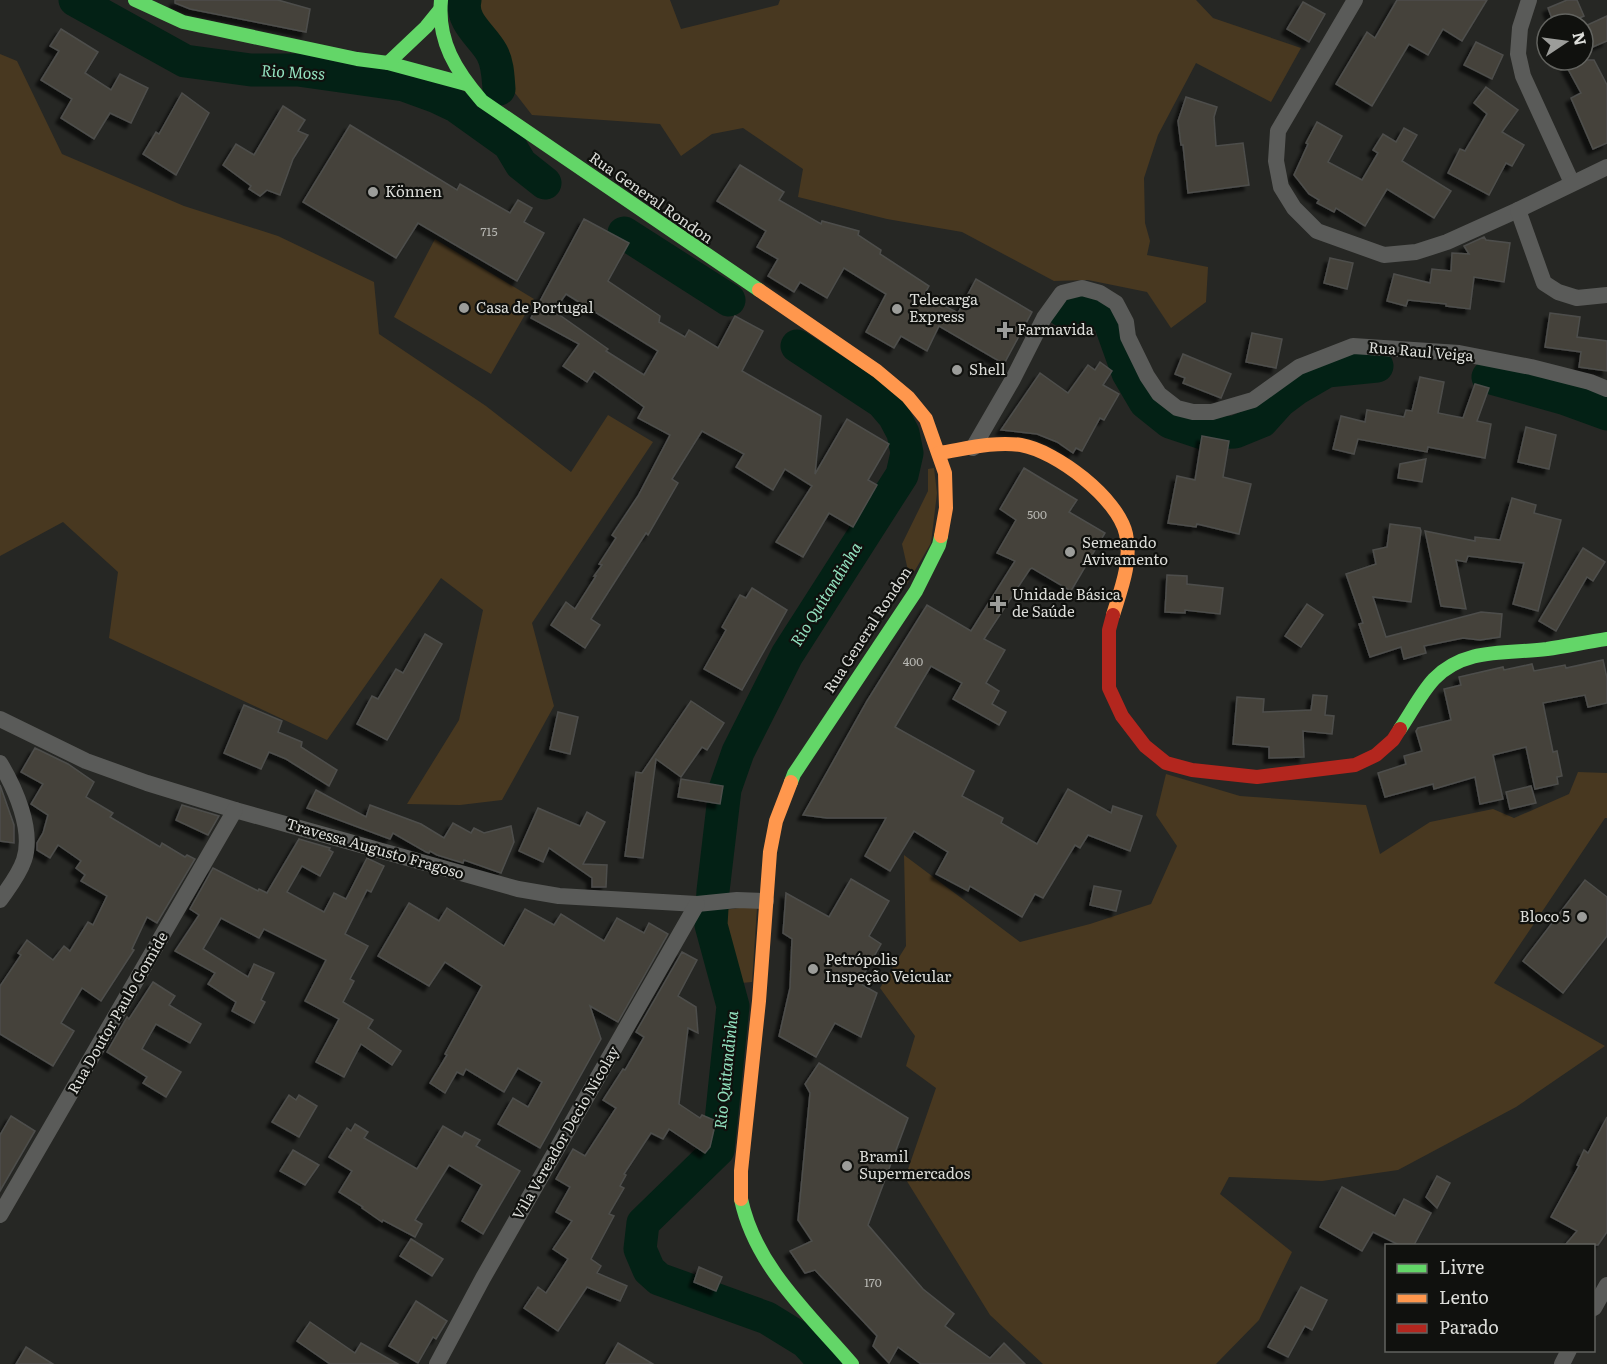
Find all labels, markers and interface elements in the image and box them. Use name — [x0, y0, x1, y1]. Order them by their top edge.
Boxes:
north arrow — [1535, 12, 1595, 72]
text: N — [1567, 29, 1594, 48]
water label: Rio Moss — [260, 57, 326, 85]
street label: Rua General Rondon — [585, 145, 719, 248]
place label: Können — [385, 179, 442, 202]
marker: Können — [366, 185, 380, 199]
house number: 715 — [480, 222, 498, 240]
place label: Telecarga Express — [909, 287, 979, 327]
place label: Casa de Portugal — [476, 295, 593, 318]
marker: Casa de Portugal — [457, 301, 471, 315]
marker: Telecarga Express — [890, 302, 904, 316]
place label: Farmavida — [1017, 317, 1095, 340]
marker: Farmavida — [998, 323, 1012, 337]
street label: Rua Raul Veiga — [1368, 334, 1476, 367]
place label: Shell — [969, 357, 1005, 380]
marker: Shell — [950, 363, 964, 377]
house number: 500 — [1027, 505, 1047, 523]
place label: Semeando Avivamento — [1082, 530, 1168, 570]
water label: Rio Quitandinha — [783, 536, 867, 650]
marker: Semeando Avivamento — [1063, 545, 1077, 559]
street label: Rua General Rondon — [817, 561, 916, 697]
place label: Unidade Básica de Saúde — [1012, 582, 1122, 622]
marker: Unidade Básica de Saúde — [989, 595, 1007, 613]
house number: 400 — [903, 652, 923, 670]
street label: Travessa Augusto Fragoso — [284, 811, 467, 884]
place label: Bloco 5 — [1520, 904, 1570, 927]
marker: Bloco 5 — [1575, 910, 1589, 924]
street label: Rua Doutor Paulo Gomide — [61, 927, 173, 1098]
place label: Petrópolis Inspeção Veicular — [825, 947, 951, 987]
marker: Petrópolis Inspeção Veicular — [806, 962, 820, 976]
water label: Rio Quitandinha — [707, 1009, 743, 1130]
street label: Vila Vereador Decio Nicolay — [505, 1041, 624, 1223]
place label: Bramil Supermercados — [859, 1144, 970, 1184]
marker: Bramil Supermercados — [840, 1159, 854, 1173]
legend — [1385, 1244, 1595, 1352]
text: Livre — [1439, 1253, 1484, 1280]
house number: 170 — [864, 1273, 882, 1291]
text: Lento — [1439, 1283, 1489, 1310]
text: Parado — [1439, 1313, 1499, 1340]

